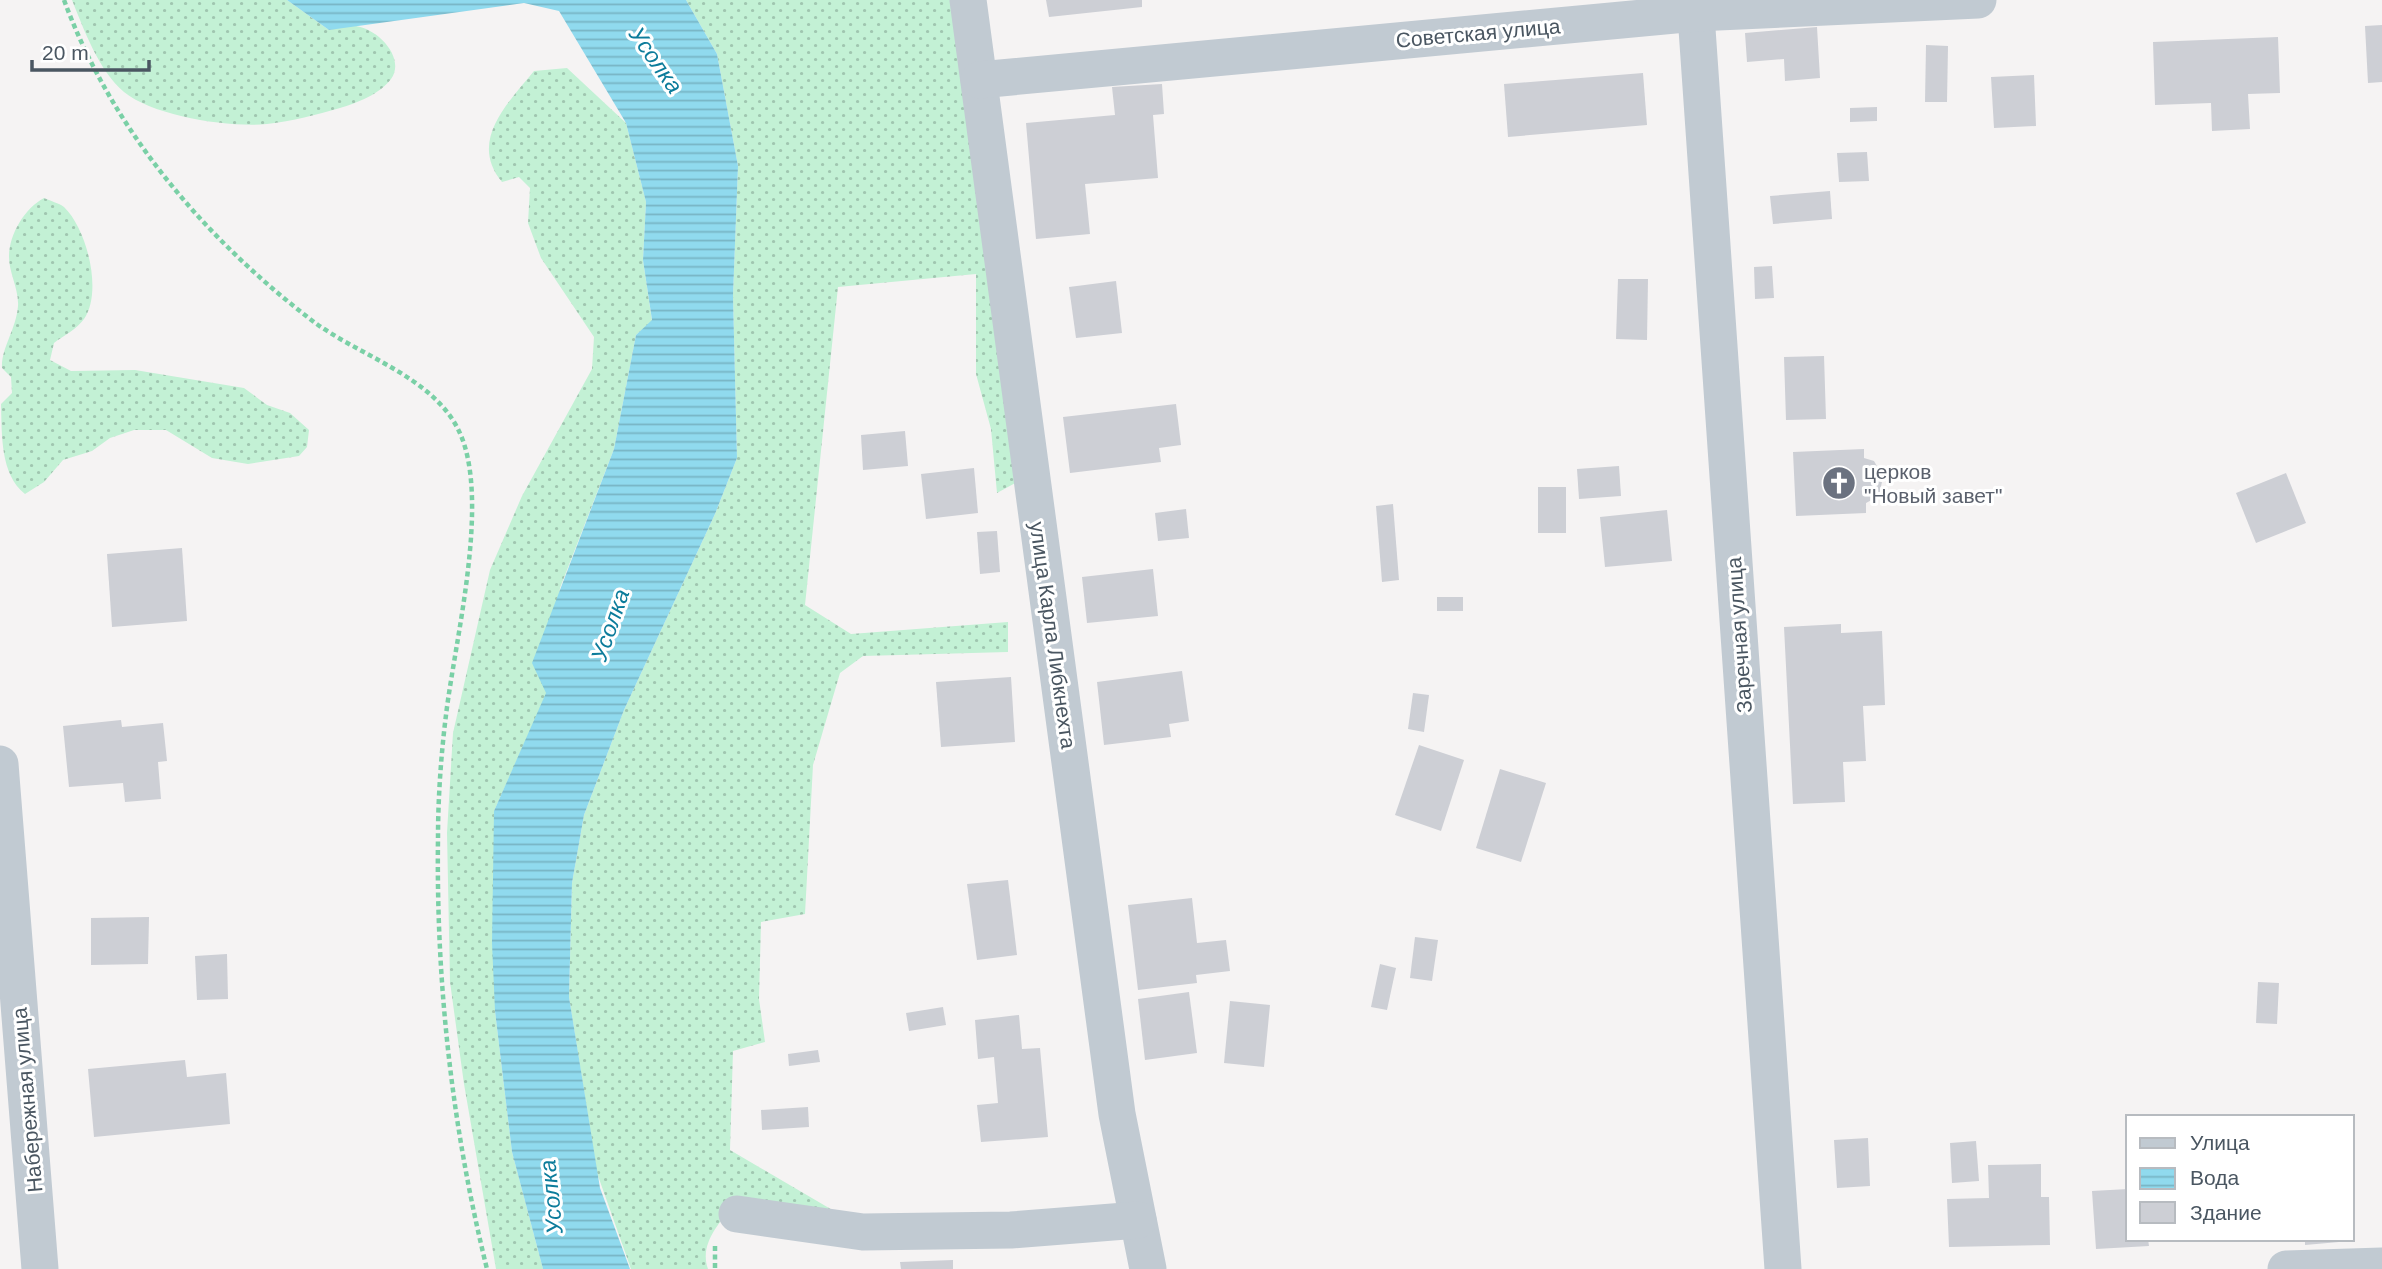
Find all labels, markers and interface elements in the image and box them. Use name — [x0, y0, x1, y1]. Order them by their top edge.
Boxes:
street label: Советская улица — [1395, 14, 1561, 52]
water label: Усолка — [623, 21, 688, 98]
scale bar — [32, 28, 149, 72]
text: 20 m — [42, 41, 89, 64]
place label: церков "Новый завет" — [1864, 460, 2002, 507]
church icon: церков "Новый завет" — [1820, 464, 1858, 502]
street label: улица Карла Либкнехта — [1026, 520, 1080, 750]
street label: Заречная улица — [1722, 556, 1756, 714]
water label: Усолка — [585, 585, 634, 665]
street label: Набережная улица — [7, 1006, 47, 1194]
legend — [2126, 1115, 2354, 1241]
text: Улица — [2190, 1131, 2250, 1154]
water label: Усолка — [534, 1159, 568, 1236]
text: Вода — [2190, 1166, 2239, 1189]
text: Здание — [2190, 1201, 2262, 1224]

